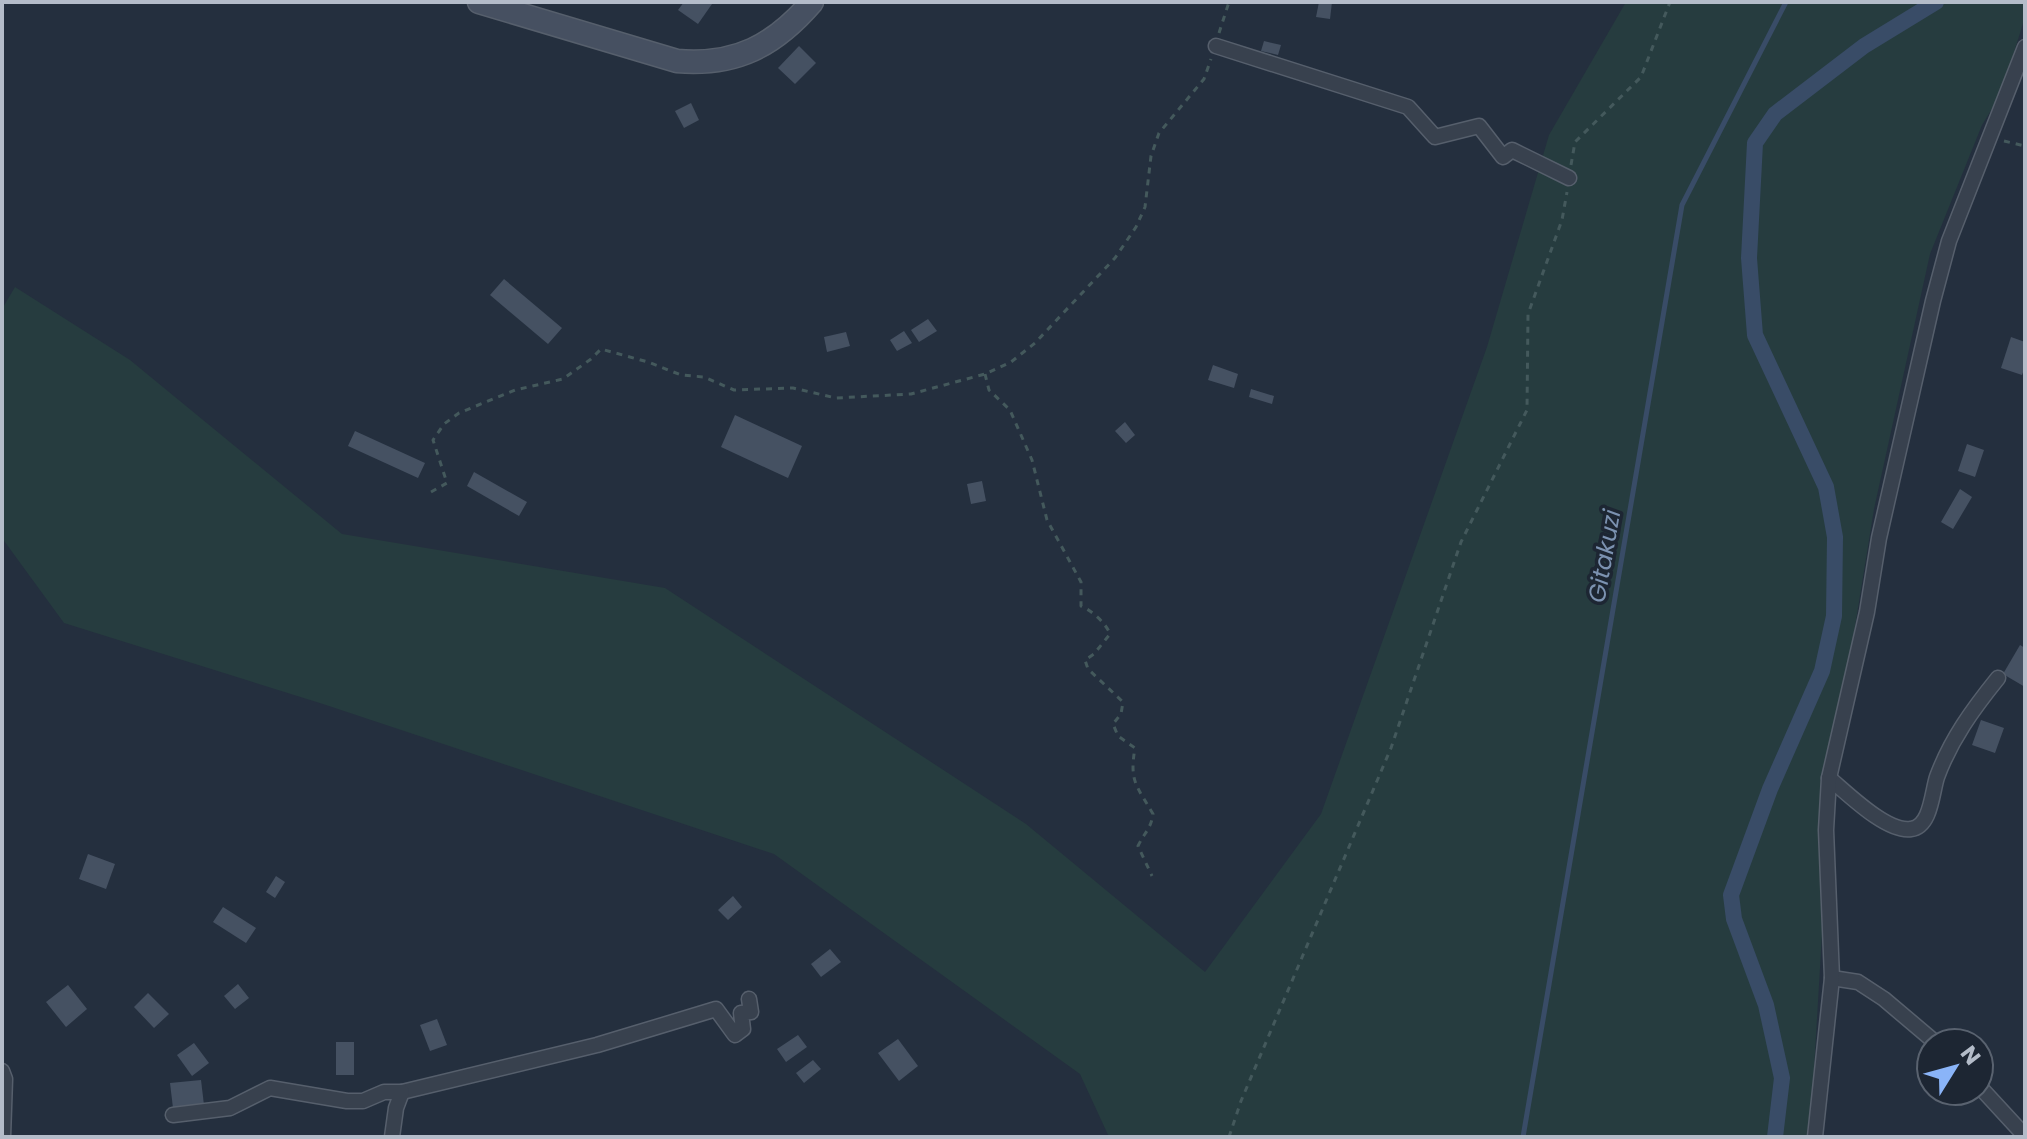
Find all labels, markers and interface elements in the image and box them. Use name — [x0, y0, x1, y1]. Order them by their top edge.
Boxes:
water label: Gitakuzi — [1580, 506, 1629, 605]
north arrow — [1915, 1027, 1995, 1107]
text: N — [1953, 1039, 1988, 1071]

